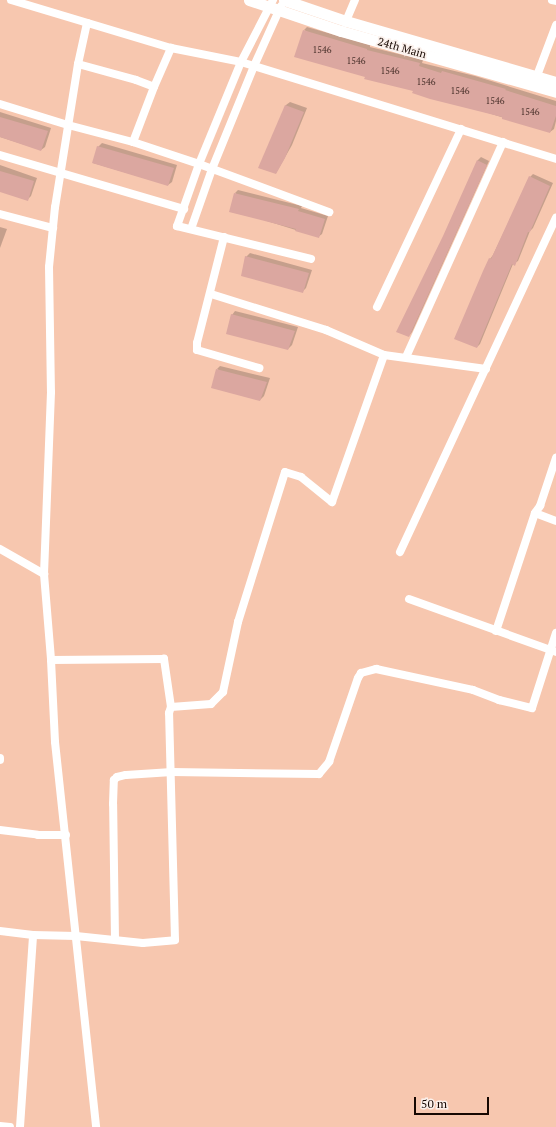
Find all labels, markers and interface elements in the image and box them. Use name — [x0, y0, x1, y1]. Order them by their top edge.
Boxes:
street label: 24th Main — [376, 35, 428, 61]
house number: 1546 — [312, 45, 332, 55]
house number: 1546 — [346, 56, 366, 66]
house number: 1546 — [380, 66, 400, 76]
house number: 1546 — [416, 77, 436, 87]
house number: 1546 — [450, 86, 470, 96]
house number: 1546 — [485, 96, 505, 106]
house number: 1546 — [520, 107, 540, 117]
scale bar — [416, 1089, 491, 1115]
text: 50 m — [421, 1096, 447, 1111]

